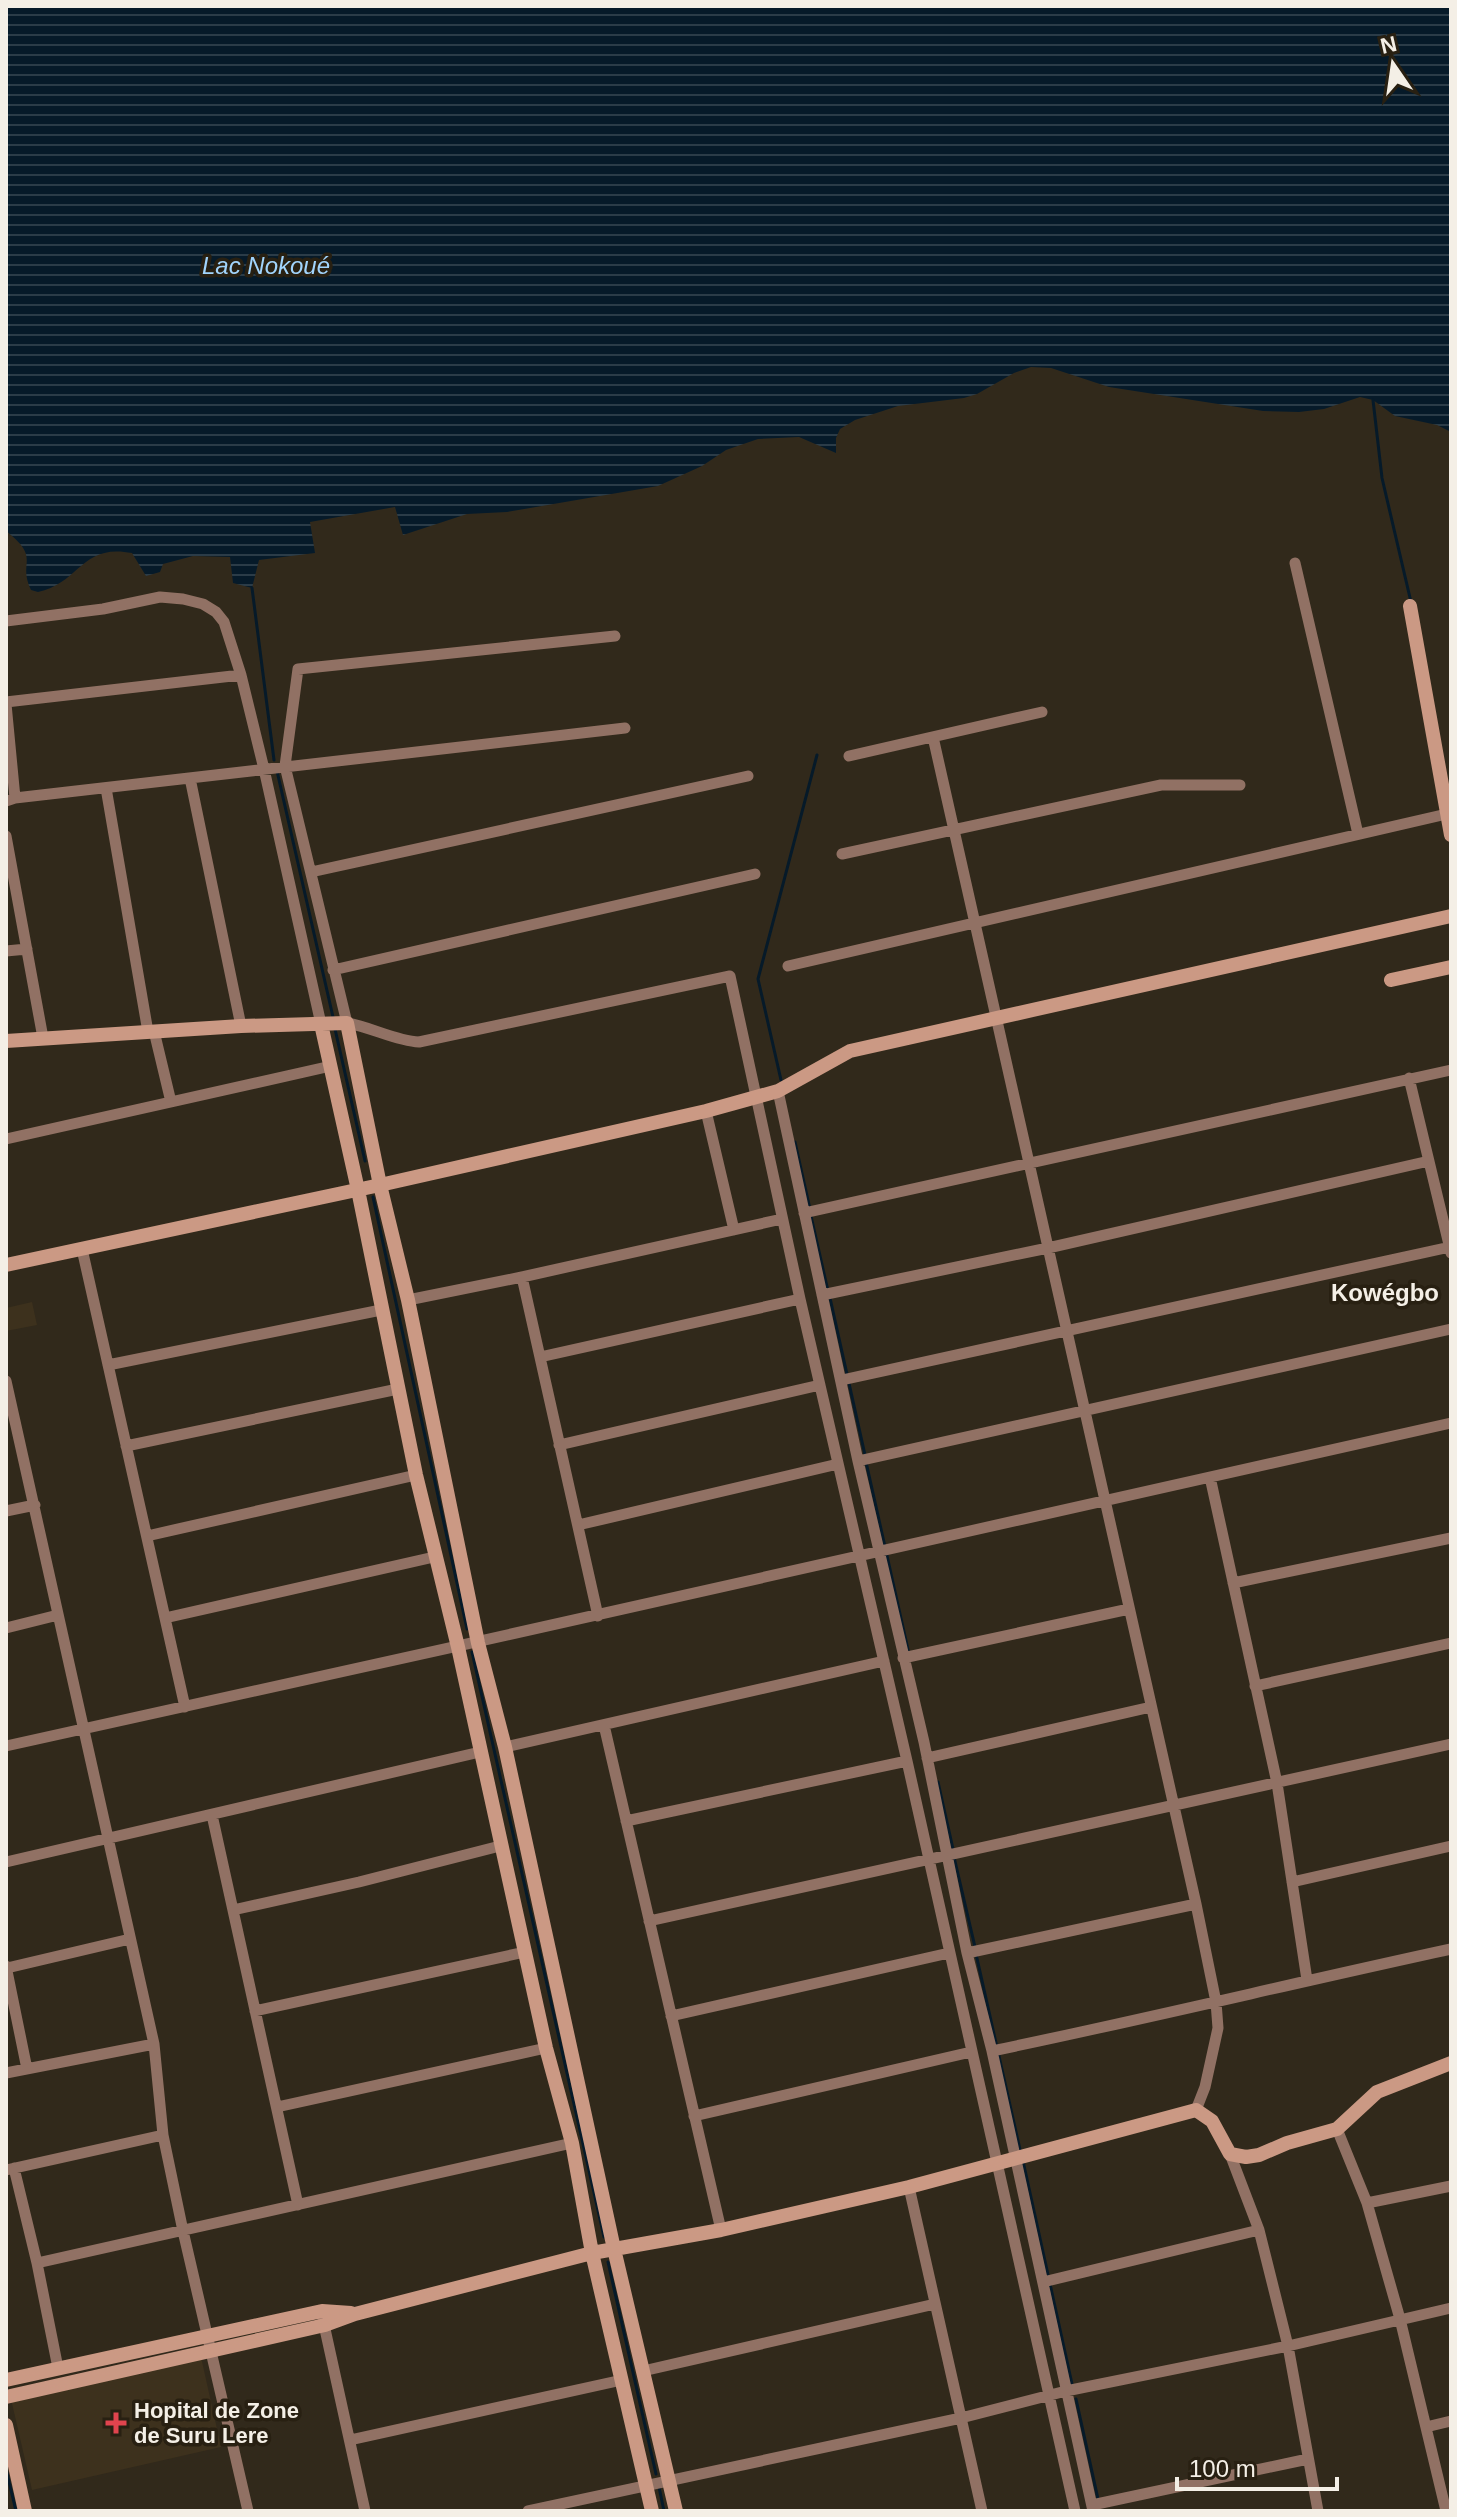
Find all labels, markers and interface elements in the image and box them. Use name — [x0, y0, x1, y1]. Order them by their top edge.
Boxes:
north arrow — [1353, 24, 1433, 104]
text: N — [1378, 31, 1399, 59]
water label: Lac Nokoué — [202, 252, 330, 279]
district label: Kowégbo — [1331, 1279, 1439, 1306]
place label: Hopital de Zone de Suru Lere — [134, 2398, 299, 2448]
marker: Hopital de Zone de Suru Lere — [105, 2412, 127, 2434]
scale bar — [1177, 2441, 1337, 2491]
text: 100 m — [1189, 2455, 1256, 2482]

